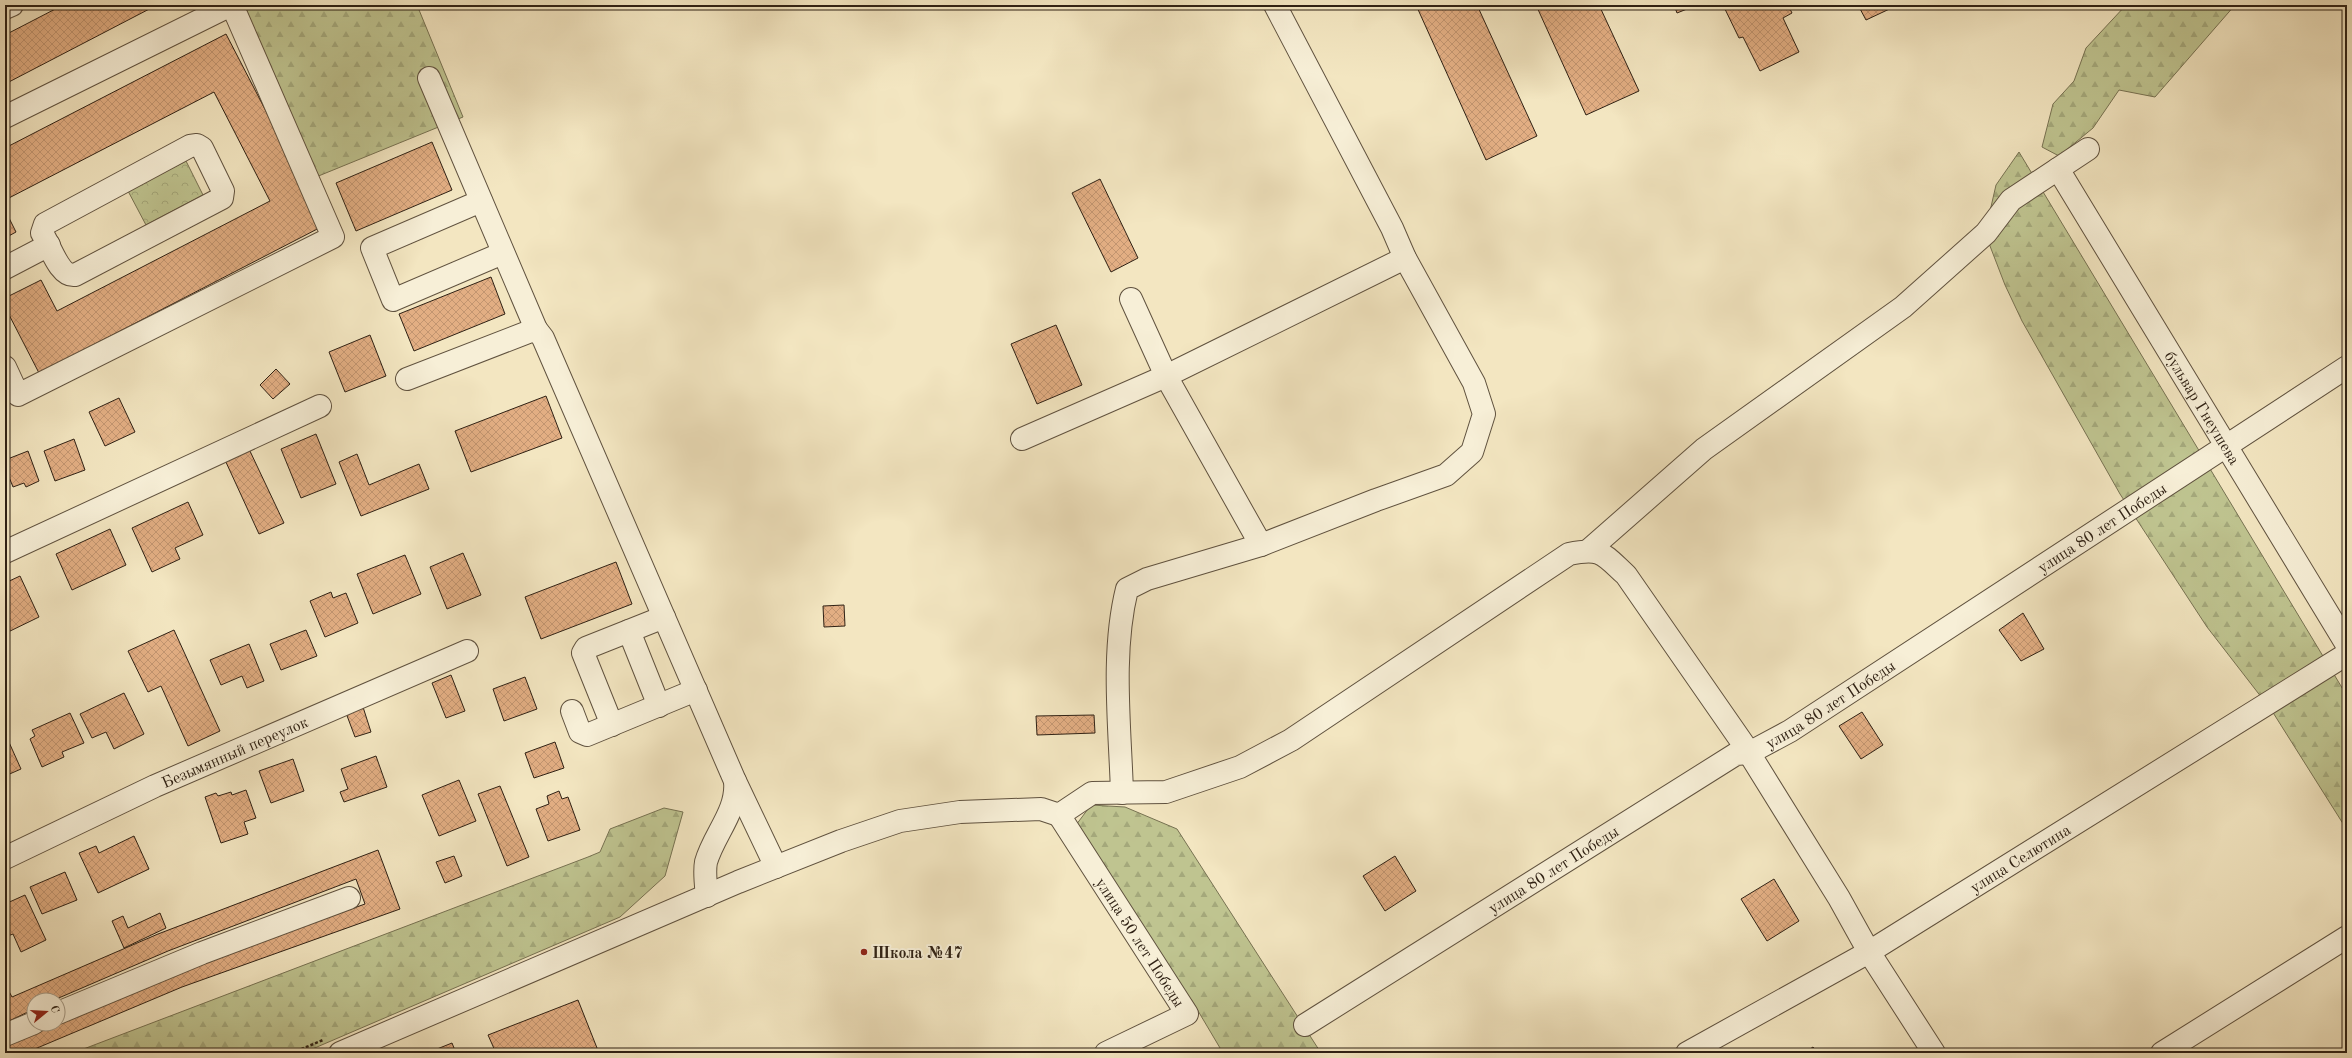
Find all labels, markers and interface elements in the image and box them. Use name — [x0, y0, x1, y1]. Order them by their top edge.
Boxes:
street label: бульвар Гнеушева — [2161, 349, 2242, 468]
street label: улица 80 лет Победы — [2035, 481, 2170, 577]
street label: улица 80 лет Победы — [1764, 658, 1899, 752]
street label: Безымянный переулок — [160, 715, 311, 792]
street label: улица Селютина — [1968, 822, 2074, 897]
street label: улица 80 лет Победы — [1486, 824, 1622, 917]
street label: улица 50 лет Победы — [1092, 876, 1186, 1011]
place label: Школа №47 — [872, 946, 963, 962]
marker: Школа №47 — [859, 947, 869, 957]
north arrow — [26, 992, 66, 1032]
text: С — [48, 1004, 60, 1015]

